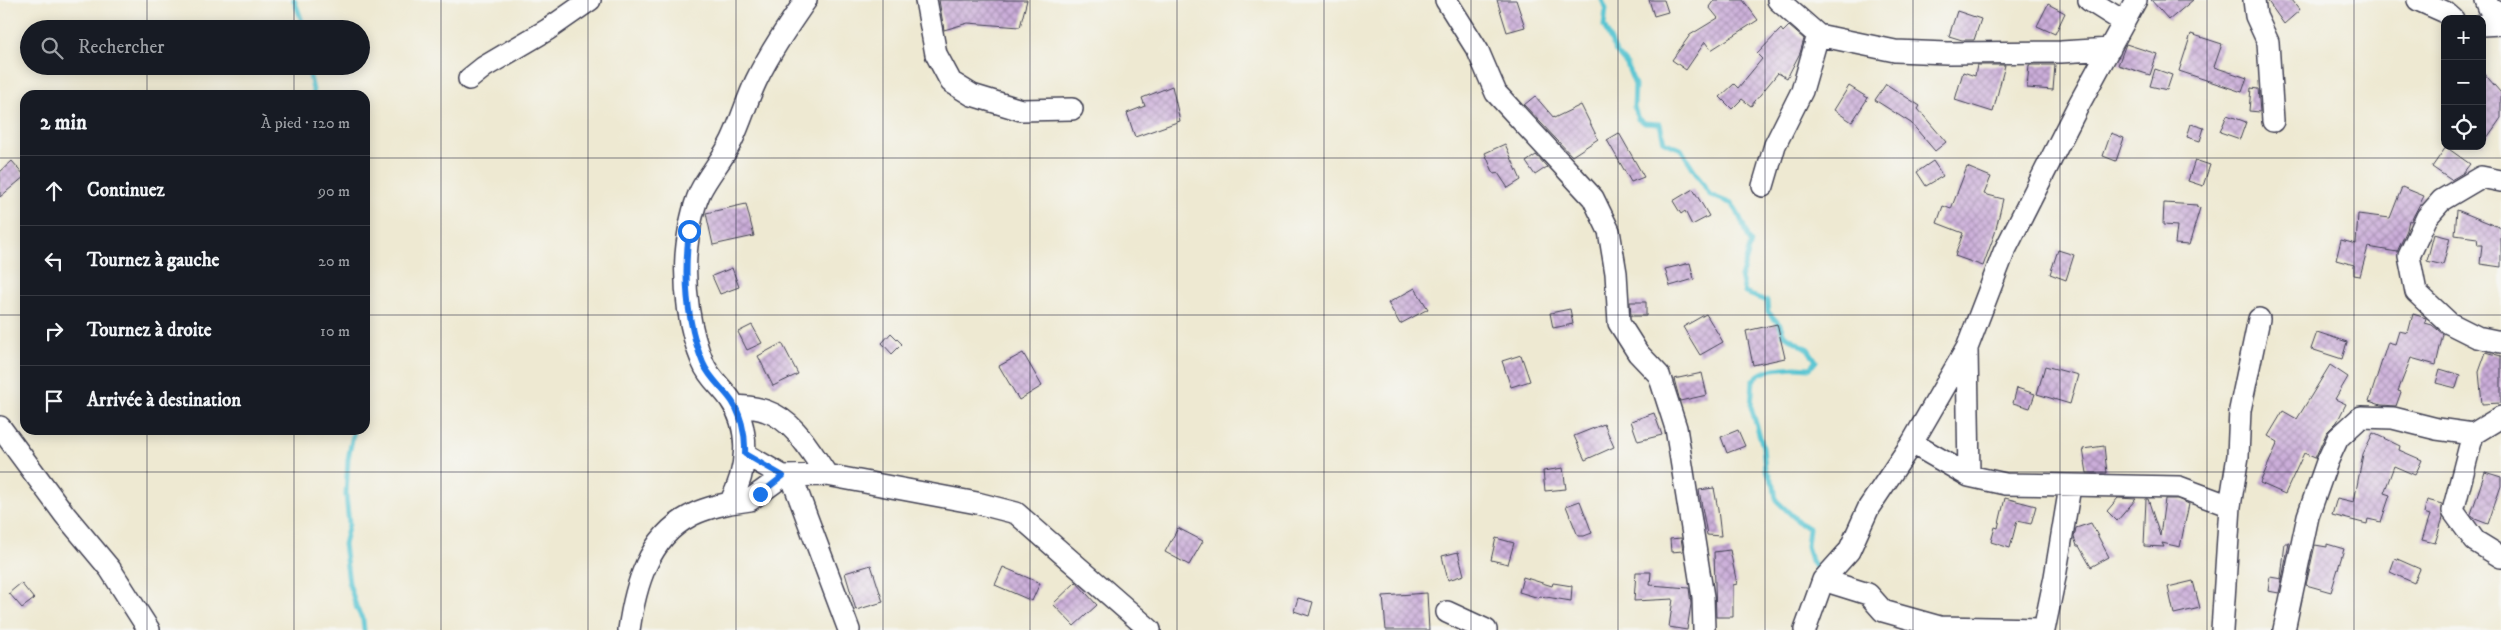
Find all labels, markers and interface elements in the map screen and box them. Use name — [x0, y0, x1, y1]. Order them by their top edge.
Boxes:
map controls — [2441, 15, 2486, 150]
button: + — [2441, 15, 2486, 60]
search box — [20, 20, 370, 75]
icon: search — [38, 34, 66, 62]
text: Rechercher — [78, 36, 164, 59]
button: − — [2441, 60, 2486, 105]
button: locate — [2441, 105, 2486, 150]
text: 2 min — [40, 110, 87, 136]
text: À pied · 120 m — [261, 113, 350, 133]
icon: ahead — [40, 177, 68, 205]
text: Continuez — [87, 179, 165, 202]
text: 90 m — [318, 181, 350, 201]
route start — [678, 220, 701, 243]
icon: left — [40, 247, 68, 275]
text: Tournez à gauche — [87, 249, 219, 272]
text: 20 m — [318, 251, 350, 271]
icon: right — [40, 317, 68, 345]
text: Tournez à droite — [87, 319, 212, 342]
text: 10 m — [320, 321, 350, 341]
icon: arrive — [40, 387, 68, 415]
text: Arrivée à destination — [87, 389, 241, 412]
route end — [749, 483, 772, 506]

